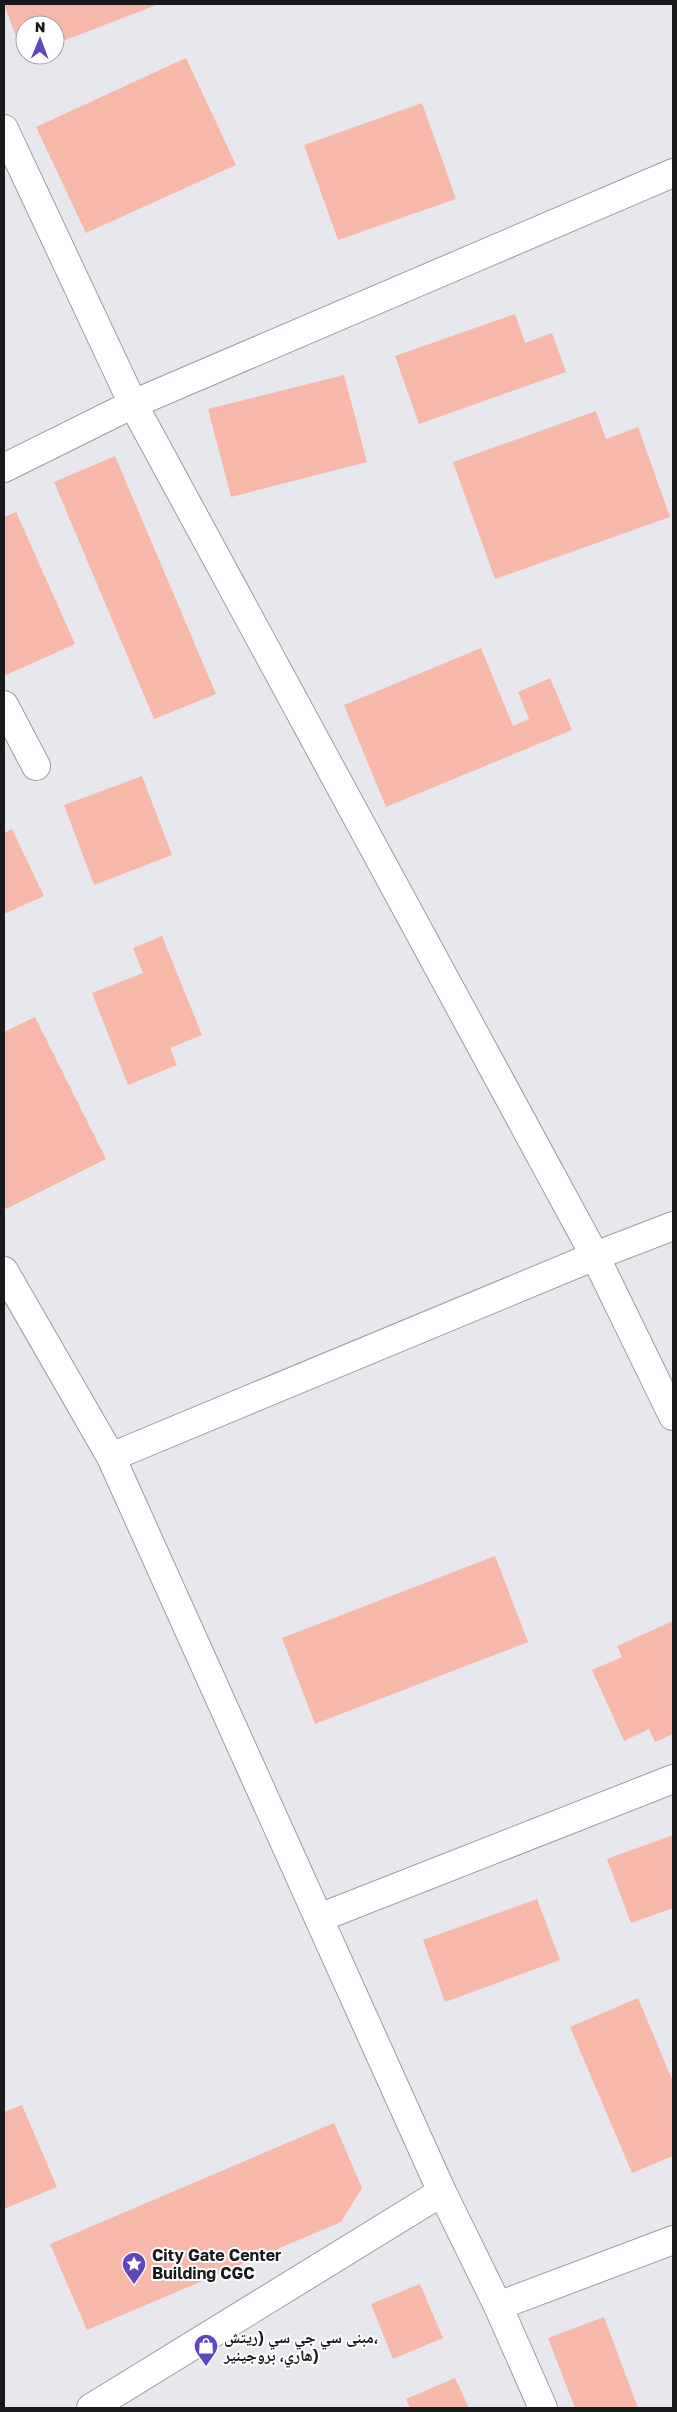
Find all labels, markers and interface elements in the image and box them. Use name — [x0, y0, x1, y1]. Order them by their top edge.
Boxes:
north arrow — [15, 15, 65, 65]
text: N — [35, 18, 46, 35]
place label: City Gate Center Building CGC — [152, 2245, 281, 2283]
place icon: City Gate Center Building CGC — [121, 2251, 147, 2285]
place label: مبنى سي جي سي (ريتش، هاري، بروجينير) — [223, 2327, 378, 2368]
shop icon: مبنى سي جي سي (ريتش، هاري، بروجينير) — [193, 2333, 219, 2367]

